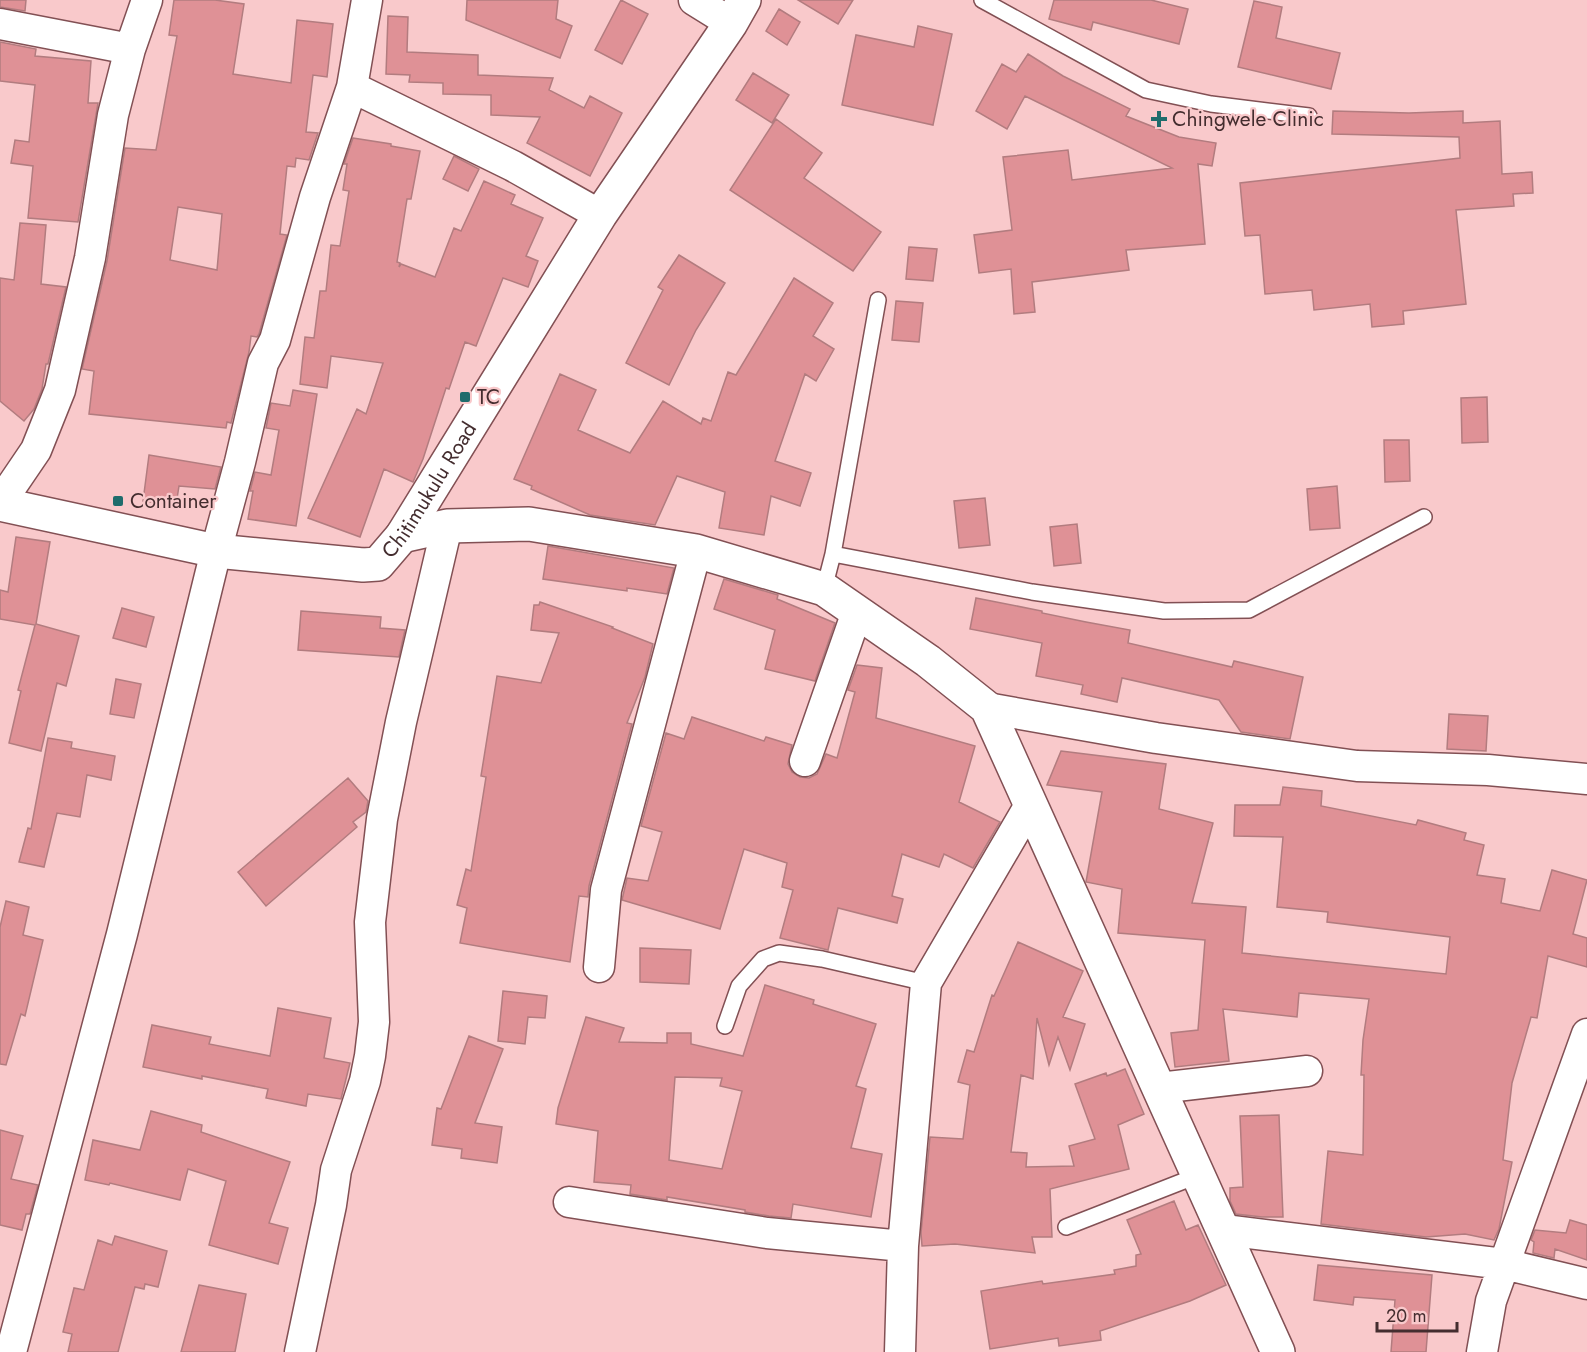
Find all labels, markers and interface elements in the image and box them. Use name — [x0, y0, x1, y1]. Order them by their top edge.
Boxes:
place label: Chingwele Clinic — [1172, 104, 1324, 134]
marker: Chingwele Clinic — [1150, 110, 1168, 128]
place label: TC — [477, 382, 500, 412]
marker: TC — [458, 390, 472, 404]
street label: Chitimukulu Road — [374, 416, 484, 565]
place label: Container — [130, 486, 217, 516]
marker: Container — [111, 494, 125, 508]
scale bar — [1377, 1295, 1456, 1333]
text: 20 m — [1386, 1303, 1426, 1329]

